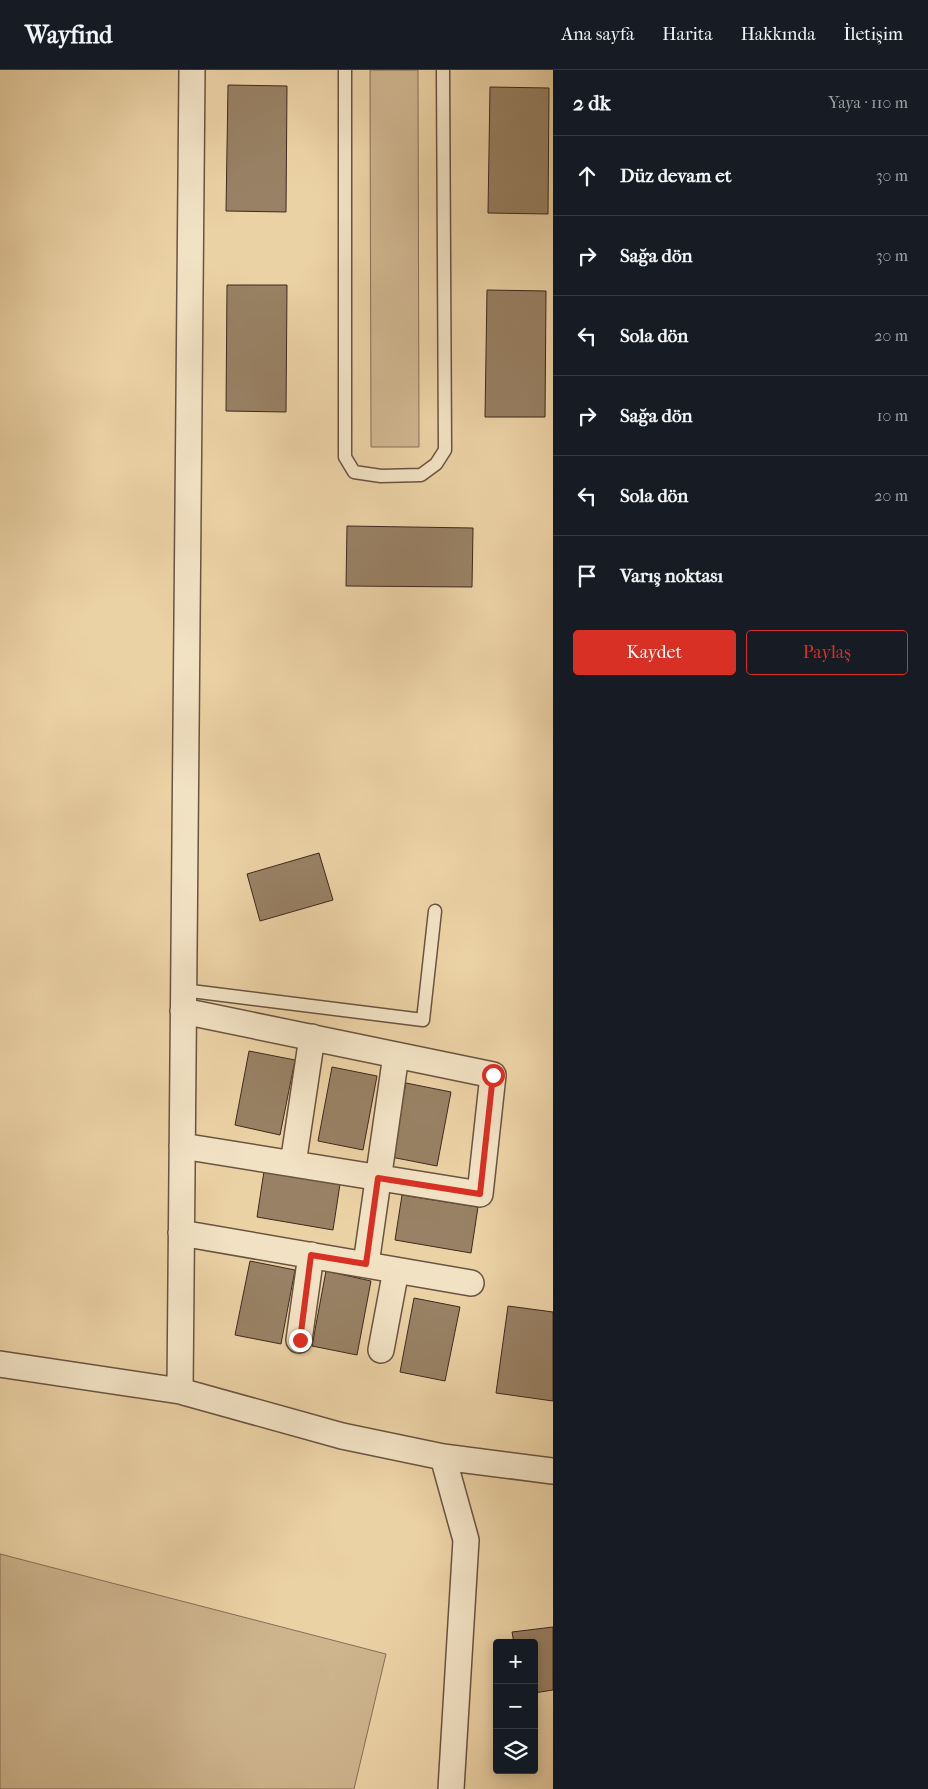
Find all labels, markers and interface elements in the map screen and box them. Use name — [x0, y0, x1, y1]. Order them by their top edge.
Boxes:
text: Wayfind — [25, 21, 112, 49]
text: Ana sayfa — [561, 24, 634, 45]
text: Harita — [662, 24, 713, 45]
text: Hakkında — [741, 24, 816, 45]
text: İletişim — [844, 24, 903, 45]
text: 2 dk — [573, 91, 611, 115]
text: Yaya · 110 m — [829, 93, 908, 112]
icon: ahead — [573, 162, 601, 190]
text: Düz devam et — [620, 165, 731, 187]
text: 30 m — [876, 166, 908, 185]
icon: right — [573, 242, 601, 270]
text: Sağa dön — [620, 245, 693, 267]
text: 30 m — [876, 246, 908, 265]
icon: left — [573, 322, 601, 350]
text: Sola dön — [620, 325, 688, 347]
text: 20 m — [874, 326, 908, 345]
icon: right — [573, 402, 601, 430]
text: Sağa dön — [620, 405, 693, 427]
text: 10 m — [877, 406, 908, 425]
icon: left — [573, 482, 601, 510]
text: Sola dön — [620, 485, 688, 507]
text: 20 m — [874, 486, 908, 505]
icon: arrive — [573, 562, 601, 590]
text: Varış noktası — [620, 565, 723, 587]
button: Kaydet — [573, 630, 736, 675]
button: Paylaş — [746, 630, 908, 675]
route start — [482, 1064, 505, 1087]
route end — [289, 1329, 312, 1352]
map controls — [493, 1639, 538, 1774]
button: + — [493, 1639, 538, 1684]
button: − — [493, 1684, 538, 1729]
button: layers — [493, 1729, 538, 1774]

